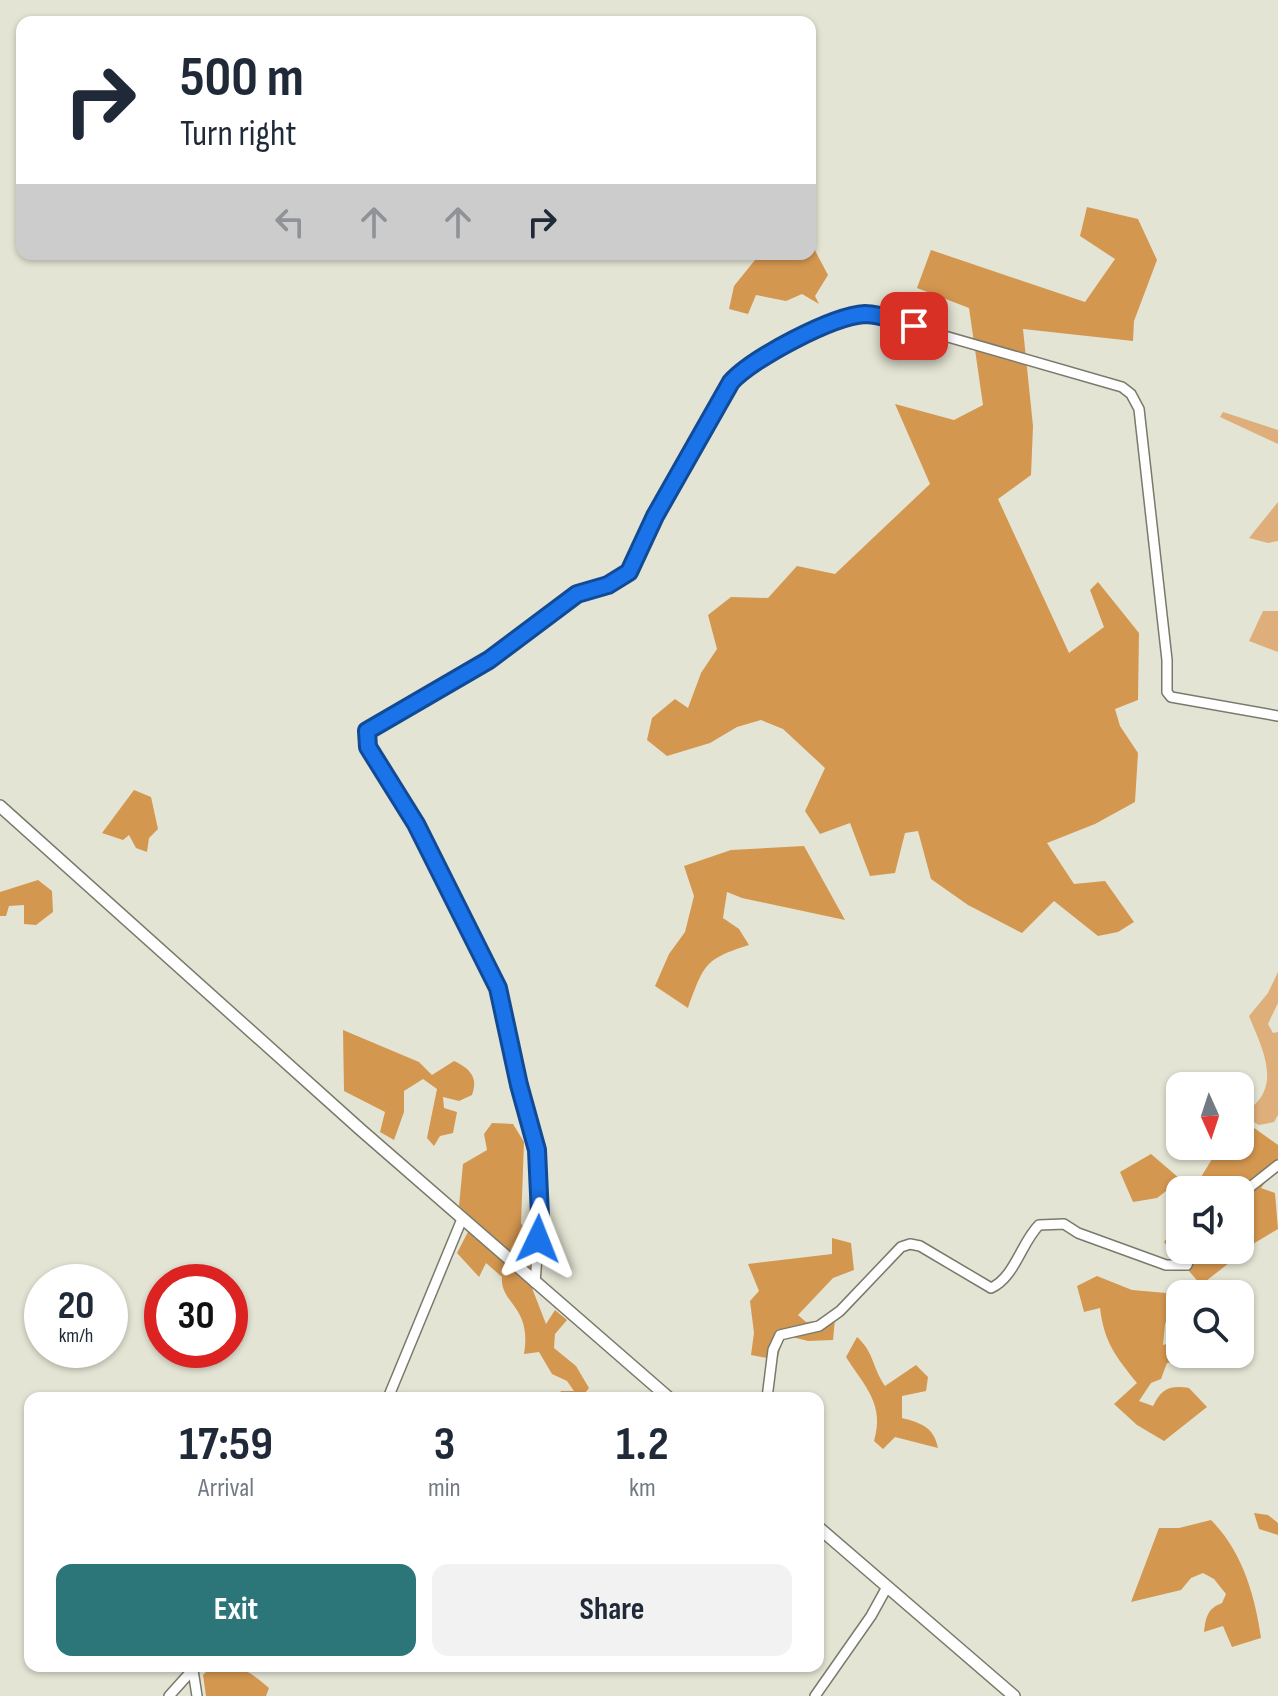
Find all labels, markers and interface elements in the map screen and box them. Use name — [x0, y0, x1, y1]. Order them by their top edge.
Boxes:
text: 500 m — [180, 45, 304, 112]
icon: right — [48, 48, 152, 152]
text: Turn right — [180, 113, 297, 156]
icon: left — [268, 200, 312, 244]
icon: ahead — [352, 200, 396, 244]
icon: ahead — [436, 200, 480, 244]
icon: right — [520, 200, 564, 244]
pin — [880, 292, 948, 360]
icon: arrive — [892, 304, 936, 348]
north arrow — [1166, 1072, 1254, 1160]
map controls — [1166, 1072, 1254, 1368]
button: sound — [1166, 1176, 1254, 1264]
position arrow — [496, 1197, 580, 1281]
speed limit sign: 30 — [144, 1264, 248, 1368]
button: search — [1166, 1280, 1254, 1368]
text: 20 — [58, 1282, 94, 1330]
text: km/h — [59, 1324, 93, 1348]
text: 17:59 — [179, 1416, 273, 1473]
text: 3 — [434, 1416, 455, 1473]
text: 1.2 — [616, 1416, 669, 1473]
text: Arrival — [198, 1473, 254, 1504]
text: min — [428, 1473, 461, 1504]
text: km — [629, 1473, 656, 1504]
button: Exit — [56, 1564, 416, 1656]
button: Share — [432, 1564, 792, 1656]

